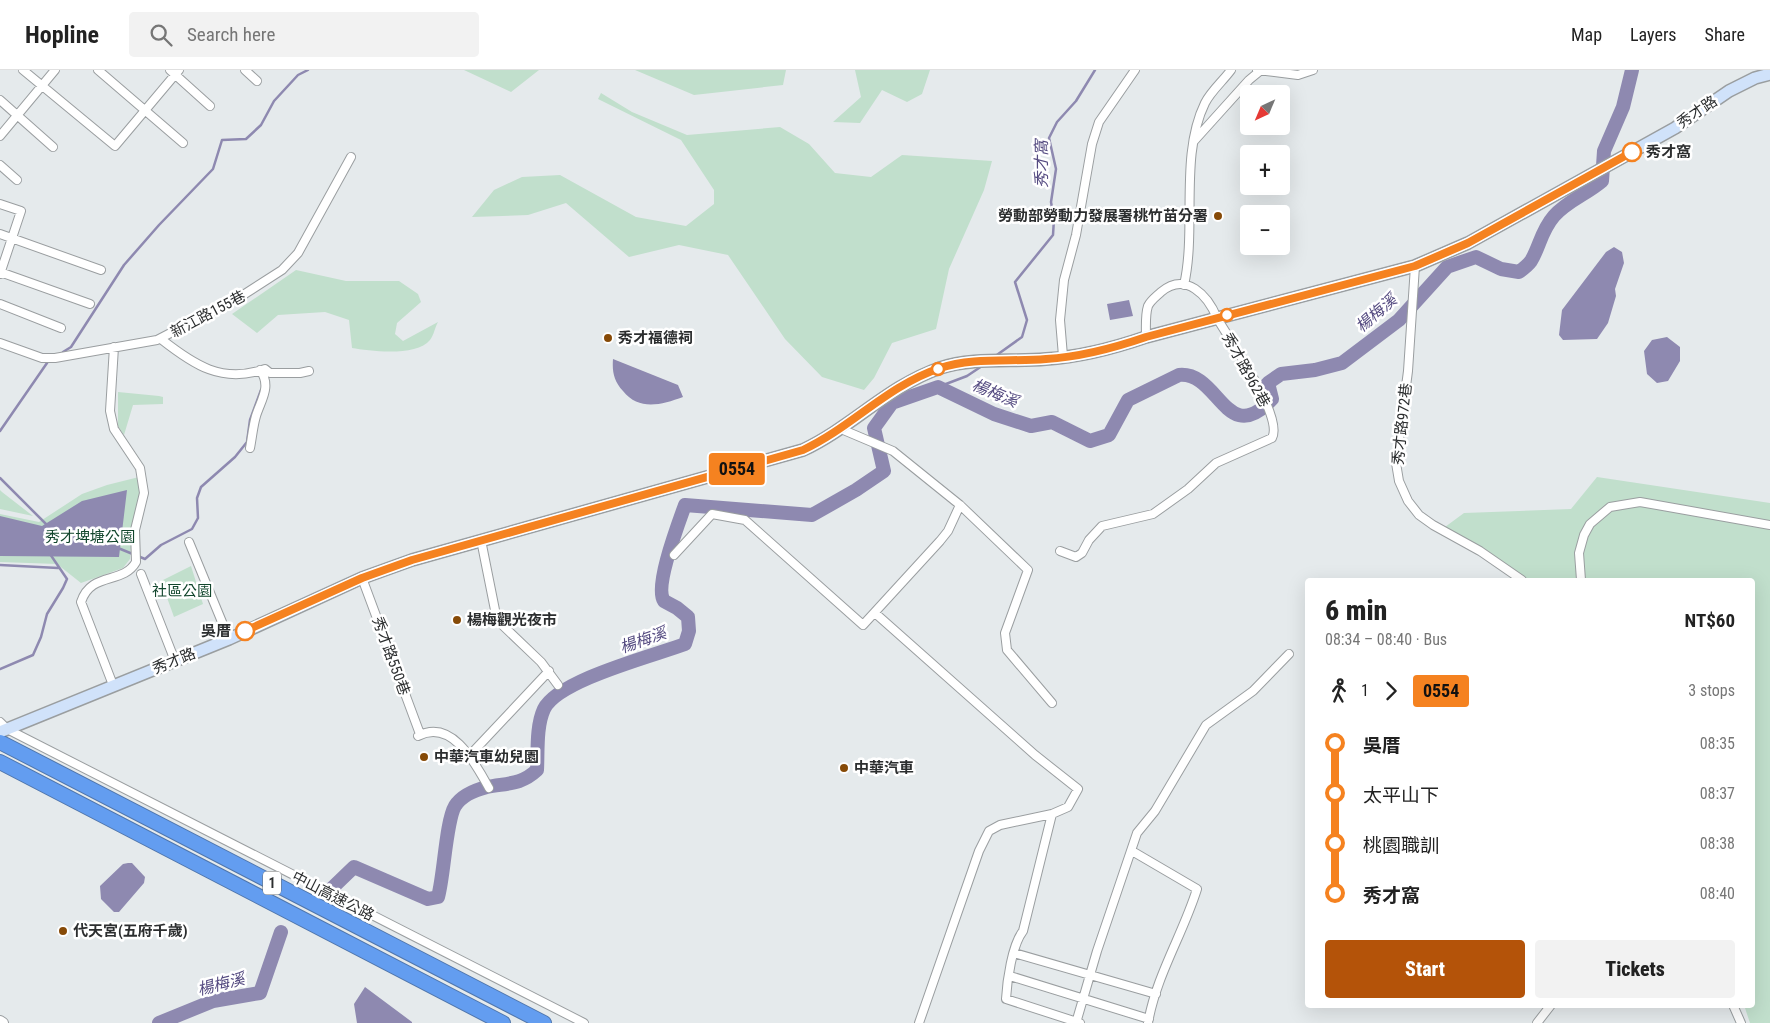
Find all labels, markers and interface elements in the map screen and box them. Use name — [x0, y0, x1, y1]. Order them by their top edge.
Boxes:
search box — [129, 12, 479, 57]
text: Hopline — [25, 21, 99, 49]
icon: search — [147, 21, 175, 49]
text: Search here — [187, 23, 275, 46]
text: Map — [1571, 24, 1602, 45]
text: Layers — [1630, 24, 1677, 45]
text: Share — [1705, 24, 1745, 45]
north arrow — [1240, 85, 1290, 135]
map controls — [1240, 85, 1290, 255]
street label: 秀才路 — [1673, 92, 1721, 132]
water label: 秀才窩 — [1032, 137, 1051, 188]
marker: 秀才窩 — [1622, 142, 1642, 162]
place label: 秀才窩 — [1646, 143, 1691, 161]
button: + — [1240, 145, 1290, 195]
button: − — [1240, 205, 1290, 255]
place label: 勞動部勞動力發展署桃竹苗分署 — [998, 207, 1208, 225]
marker: 勞動部勞動力發展署桃竹苗分署 — [1212, 210, 1224, 222]
street label: 新江路155巷 — [167, 287, 249, 341]
water label: 楊梅溪 — [1352, 289, 1402, 336]
unlabelled marker — [1220, 308, 1234, 322]
place label: 秀才福德祠 — [618, 329, 693, 347]
street label: 秀才路962巷 — [1218, 330, 1274, 410]
marker: 秀才福德祠 — [602, 332, 614, 344]
unlabelled marker — [931, 362, 945, 376]
water label: 楊梅溪 — [969, 375, 1023, 412]
street label: 秀才路972巷 — [1389, 382, 1415, 466]
line badge: 0554 — [702, 453, 772, 485]
text: 0554 — [719, 458, 755, 479]
park label: 秀才埤塘公園 — [45, 528, 135, 546]
park label: 社區公園 — [152, 582, 212, 600]
text: 6 min — [1325, 594, 1387, 627]
text: NT$60 — [1685, 609, 1735, 632]
place label: 楊梅觀光夜市 — [467, 611, 557, 629]
street label: 秀才路550巷 — [368, 614, 414, 698]
marker: 楊梅觀光夜市 — [451, 614, 463, 626]
marker: 吳厝 — [235, 621, 255, 641]
place label: 吳厝 — [201, 622, 231, 640]
water label: 楊梅溪 — [617, 623, 671, 657]
text: 08:34 – 08:40 · Bus — [1325, 630, 1447, 649]
street label: 秀才路 — [150, 644, 198, 678]
icon: walk — [1325, 677, 1353, 705]
icon: forward — [1377, 677, 1405, 705]
text: 0554 — [1423, 680, 1459, 701]
text: 1 — [1361, 681, 1369, 700]
text: 3 stops — [1688, 681, 1735, 700]
text: 吳厝 — [1363, 734, 1401, 757]
text: 08:35 — [1700, 734, 1735, 753]
place label: 中華汽車幼兒園 — [434, 748, 539, 766]
marker: 中華汽車幼兒園 — [418, 751, 430, 763]
place label: 中華汽車 — [854, 759, 914, 777]
marker: 中華汽車 — [838, 762, 850, 774]
text: 太平山下 — [1363, 784, 1439, 807]
text: 08:37 — [1700, 784, 1735, 803]
text: 桃園職訓 — [1363, 834, 1439, 857]
text: 08:38 — [1700, 834, 1735, 853]
street label: 中山高速公路 — [289, 868, 377, 924]
road number: 1 — [263, 871, 281, 894]
text: 秀才窩 — [1363, 884, 1420, 907]
text: 08:40 — [1700, 884, 1735, 903]
place label: 代天宮(五府千歲) — [73, 922, 188, 940]
marker: 代天宮(五府千歲) — [57, 925, 69, 937]
button: Start — [1325, 940, 1525, 998]
button: Tickets — [1535, 940, 1735, 998]
water label: 楊梅溪 — [195, 968, 249, 999]

